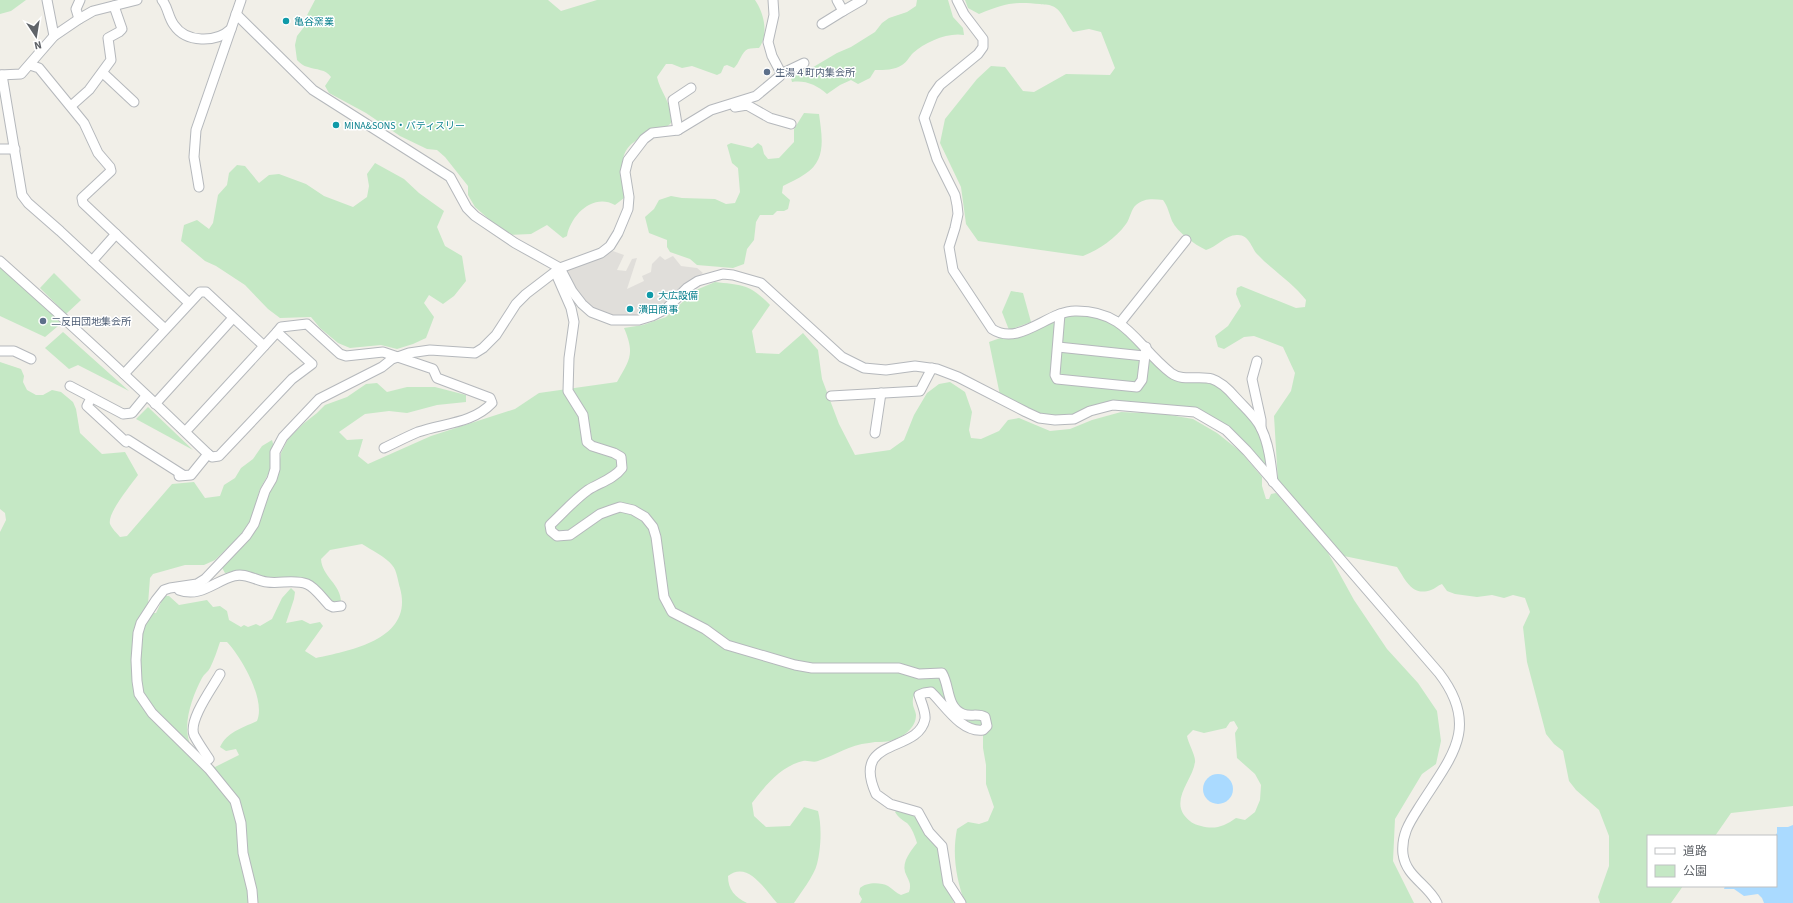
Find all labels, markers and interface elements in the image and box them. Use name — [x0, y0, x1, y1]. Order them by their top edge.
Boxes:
place label: 亀谷窯業 — [294, 15, 334, 29]
north arrow — [16, 16, 56, 56]
marker: 亀谷窯業 — [281, 16, 291, 26]
text: N — [33, 37, 43, 53]
place label: 生湯４町内集会所 — [775, 66, 855, 80]
marker: 生湯４町内集会所 — [762, 67, 772, 77]
place label: MINA&SONS・パティスリー — [344, 119, 465, 133]
marker: MINA&SONS・パティスリー — [331, 120, 341, 130]
place label: 大広設備 — [658, 289, 698, 303]
marker: 大広設備 — [645, 290, 655, 300]
place label: 潰田商事 — [638, 303, 678, 317]
marker: 潰田商事 — [625, 304, 635, 314]
place label: 二反田団地集会所 — [51, 315, 131, 329]
marker: 二反田団地集会所 — [38, 316, 48, 326]
legend — [1647, 835, 1777, 887]
text: 道路 — [1683, 843, 1707, 860]
text: 公園 — [1683, 863, 1707, 880]

